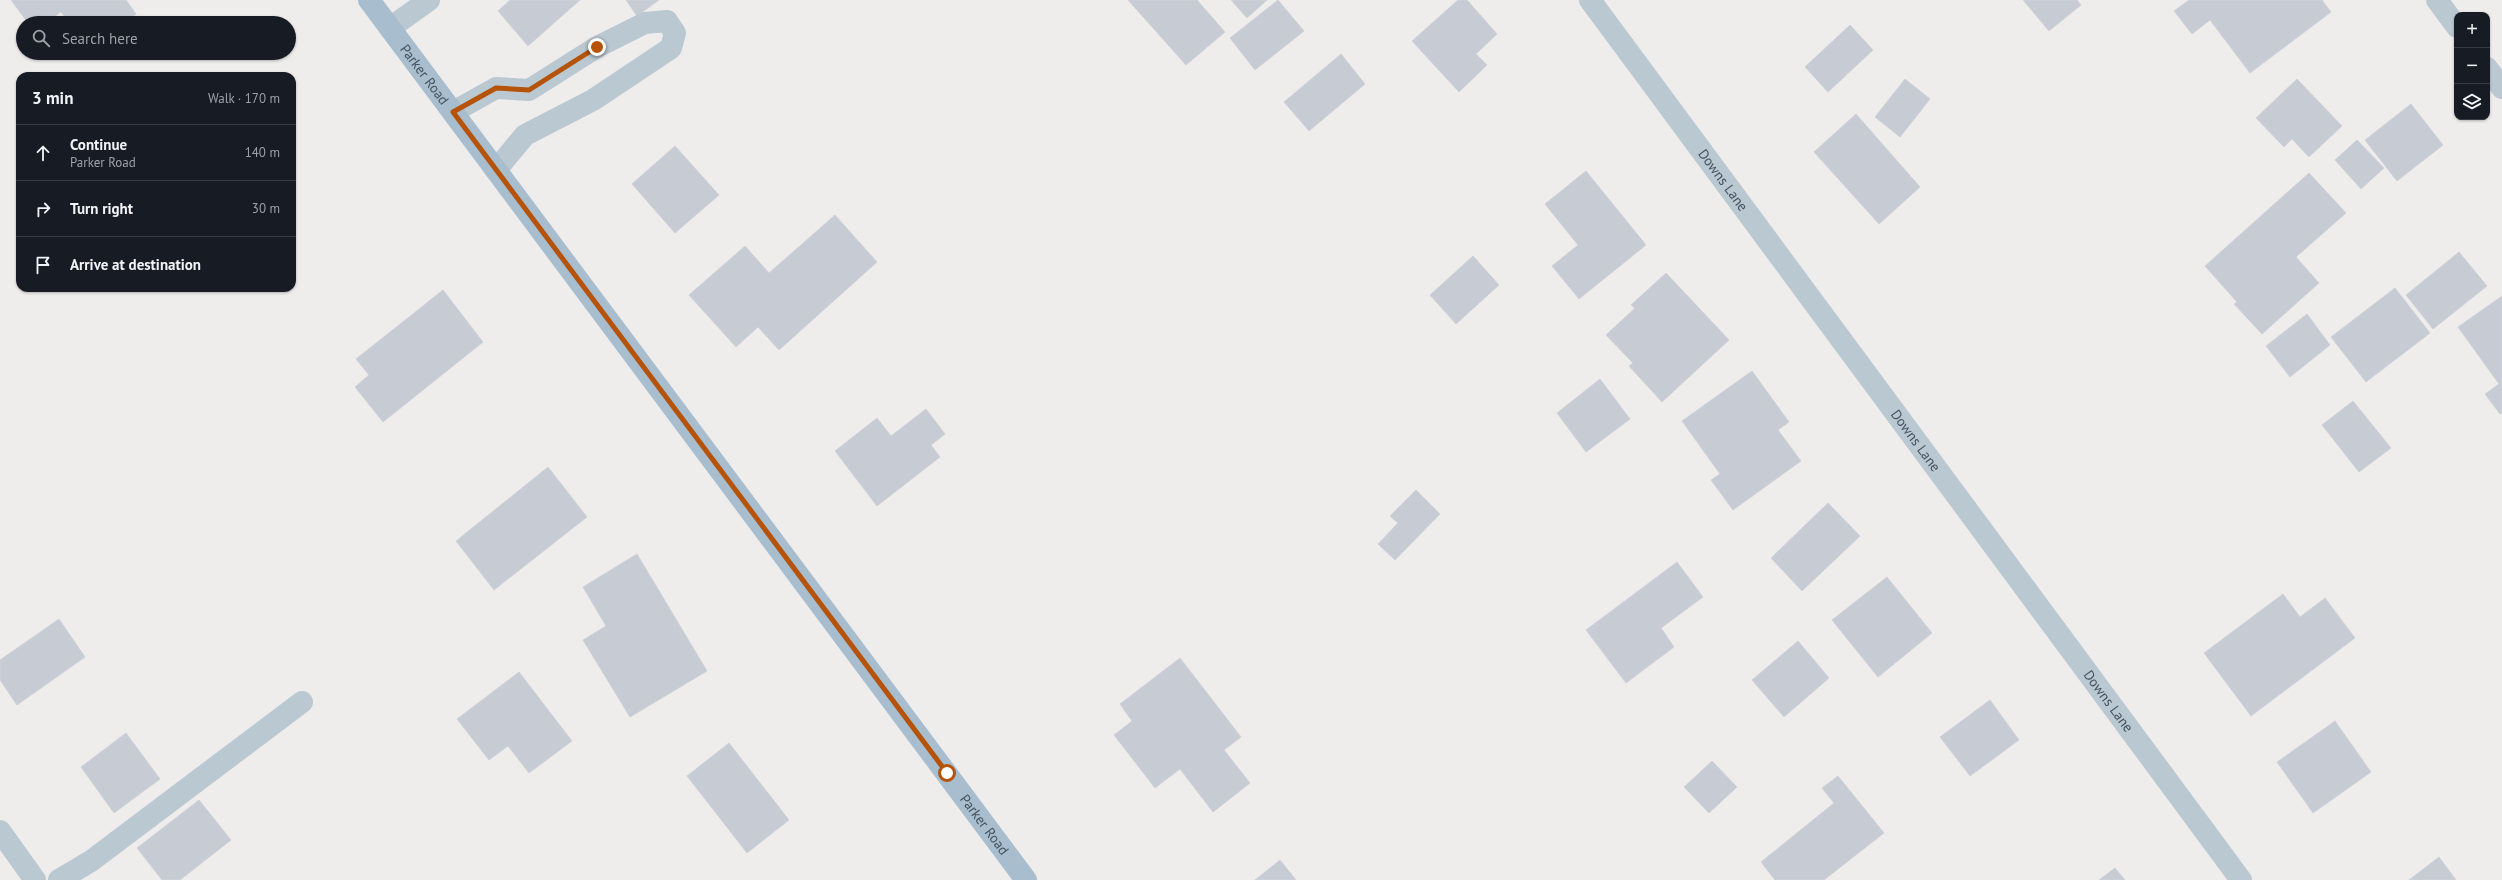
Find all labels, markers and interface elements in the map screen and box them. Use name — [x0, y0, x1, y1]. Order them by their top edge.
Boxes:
map controls — [2454, 12, 2490, 120]
button: + — [2454, 12, 2490, 48]
search box — [16, 16, 296, 60]
icon: search — [30, 27, 52, 49]
text: Search here — [62, 29, 138, 48]
route end — [588, 38, 606, 56]
street label: Parker Road — [396, 41, 453, 108]
button: − — [2454, 48, 2490, 84]
button: layers — [2454, 84, 2490, 120]
text: 3 min — [32, 87, 73, 109]
text: Walk · 170 m — [208, 90, 280, 107]
text: Continue — [70, 135, 127, 154]
icon: ahead — [32, 142, 54, 164]
text: 140 m — [245, 144, 280, 161]
street label: Downs Lane — [1694, 145, 1752, 215]
text: Parker Road — [70, 154, 136, 171]
icon: right — [32, 198, 54, 220]
text: Turn right — [70, 199, 133, 218]
text: 30 m — [252, 200, 280, 217]
icon: arrive — [32, 254, 54, 276]
text: Arrive at destination — [70, 255, 201, 274]
street label: Downs Lane — [1887, 406, 1945, 475]
street label: Downs Lane — [2080, 666, 2138, 736]
route start — [938, 764, 956, 782]
street label: Parker Road — [956, 791, 1013, 858]

